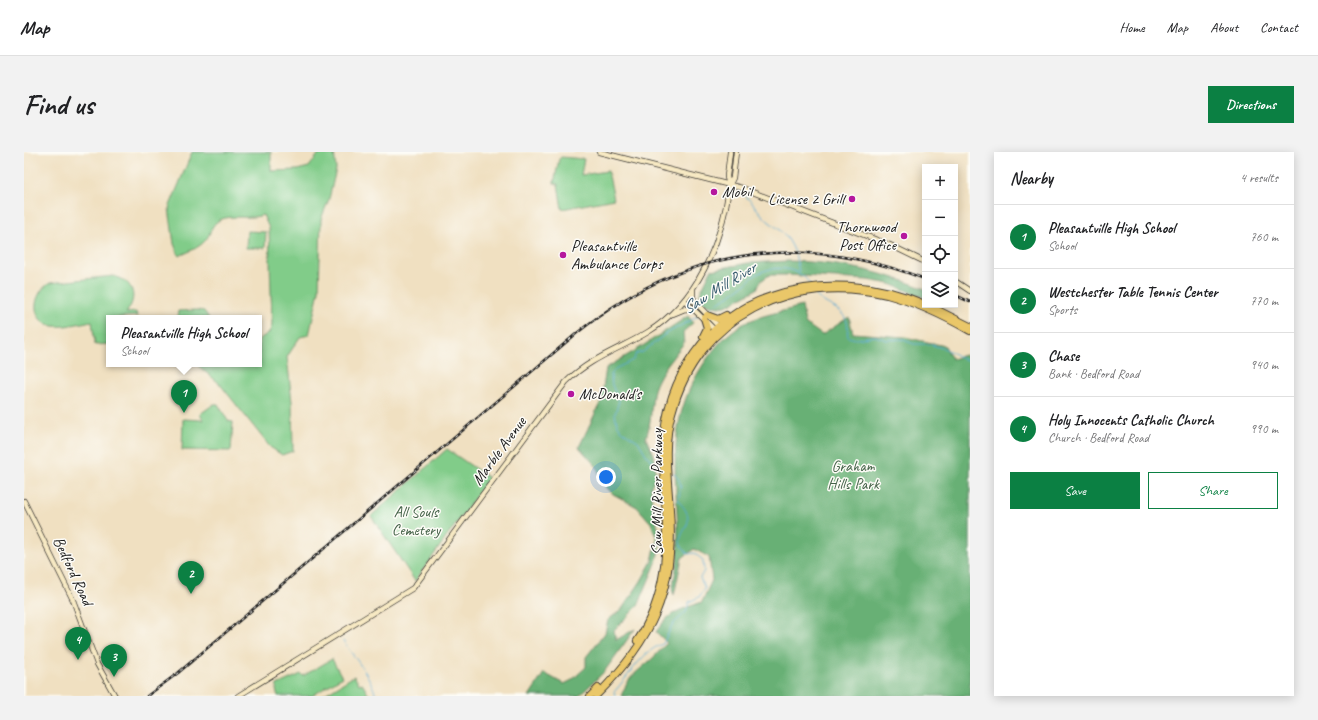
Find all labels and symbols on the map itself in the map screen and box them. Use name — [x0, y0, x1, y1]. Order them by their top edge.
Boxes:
place label: Mobil — [722, 182, 755, 202]
marker: Mobil — [709, 187, 719, 197]
place label: License 2 Grill — [768, 189, 847, 209]
marker: License 2 Grill — [847, 194, 857, 204]
place label: Thornwood Post Office — [836, 217, 899, 255]
marker: Thornwood Post Office — [899, 231, 909, 241]
place label: Pleasantville Ambulance Corps — [571, 236, 664, 274]
marker: Pleasantville Ambulance Corps — [558, 250, 568, 260]
water label: Saw Mill River — [678, 256, 762, 319]
pin: 1 — [171, 380, 197, 413]
place label: McDonald's — [579, 384, 643, 404]
marker: McDonald's — [566, 389, 576, 399]
street label: Marble Avenue — [467, 411, 532, 489]
street label: Saw Mill River Parkway — [647, 427, 667, 555]
park label: Graham Hills Park — [827, 456, 880, 494]
your location — [596, 467, 616, 487]
park label: All Souls Cemetery — [392, 502, 442, 540]
street label: Bedford Road — [48, 534, 99, 611]
pin: 2 — [178, 561, 204, 594]
pin: 4 — [65, 627, 91, 660]
pin: 3 — [101, 644, 127, 677]

